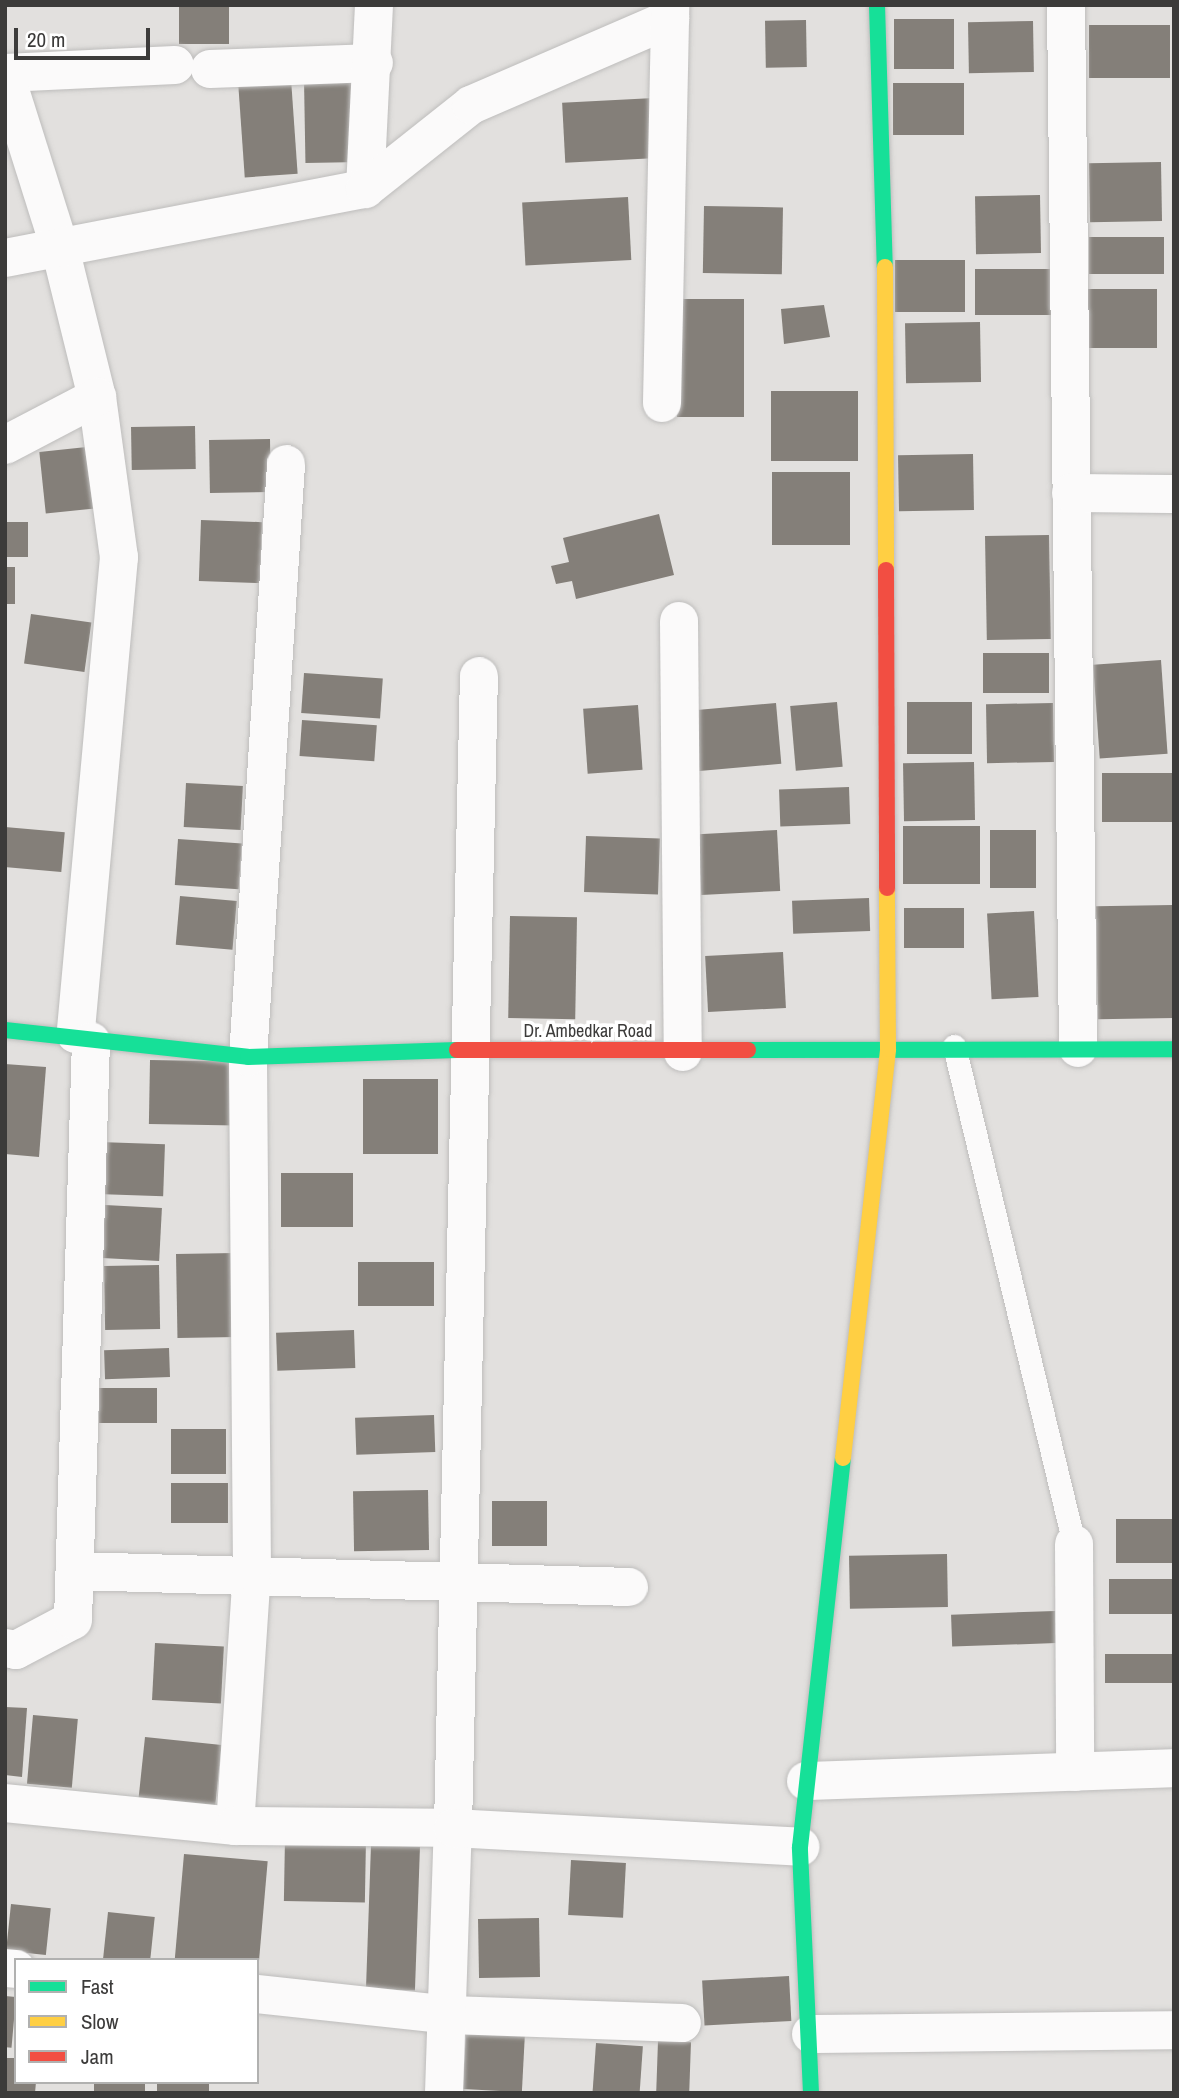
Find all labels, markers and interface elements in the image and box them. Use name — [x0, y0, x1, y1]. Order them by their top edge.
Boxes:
scale bar — [18, 14, 154, 58]
text: 20 m — [27, 25, 65, 54]
street label: Dr. Ambedkar Road — [523, 1020, 653, 1042]
legend — [14, 1958, 259, 2084]
text: Fast — [81, 1972, 114, 2001]
text: Slow — [81, 2007, 118, 2036]
text: Jam — [81, 2042, 114, 2071]

